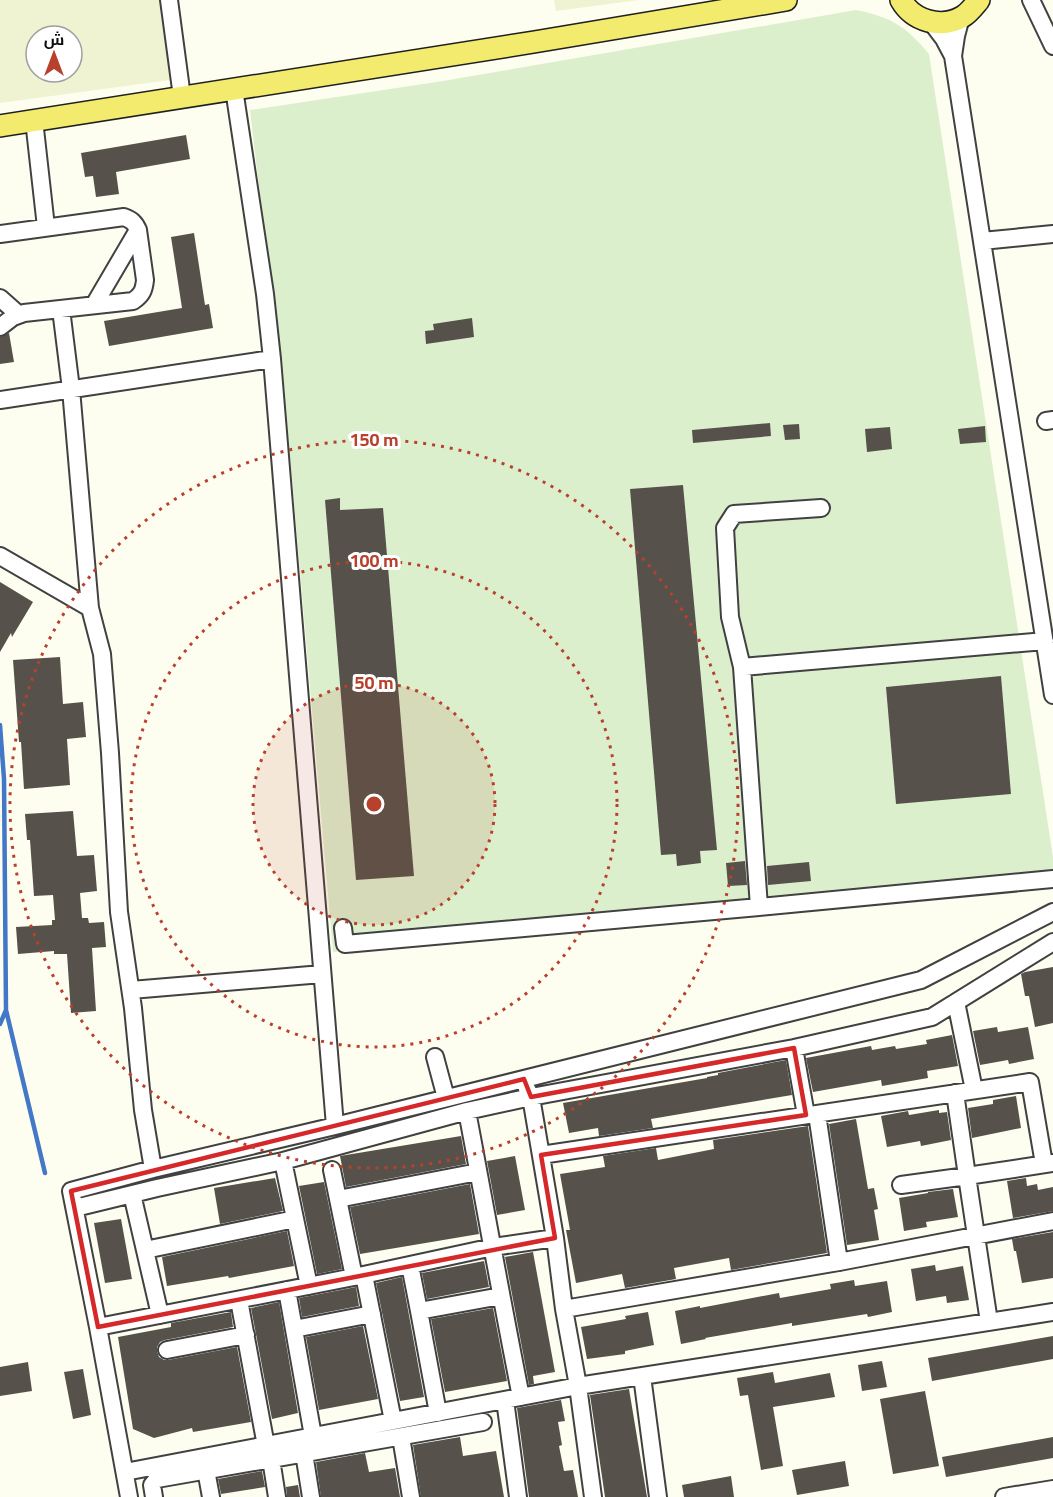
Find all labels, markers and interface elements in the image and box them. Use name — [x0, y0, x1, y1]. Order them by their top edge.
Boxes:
north arrow — [24, 24, 84, 84]
text: ش — [44, 24, 64, 54]
text: 150 m — [349, 423, 399, 456]
text: 100 m — [349, 544, 399, 577]
text: 50 m — [354, 666, 394, 699]
centre of rings — [364, 794, 384, 814]

